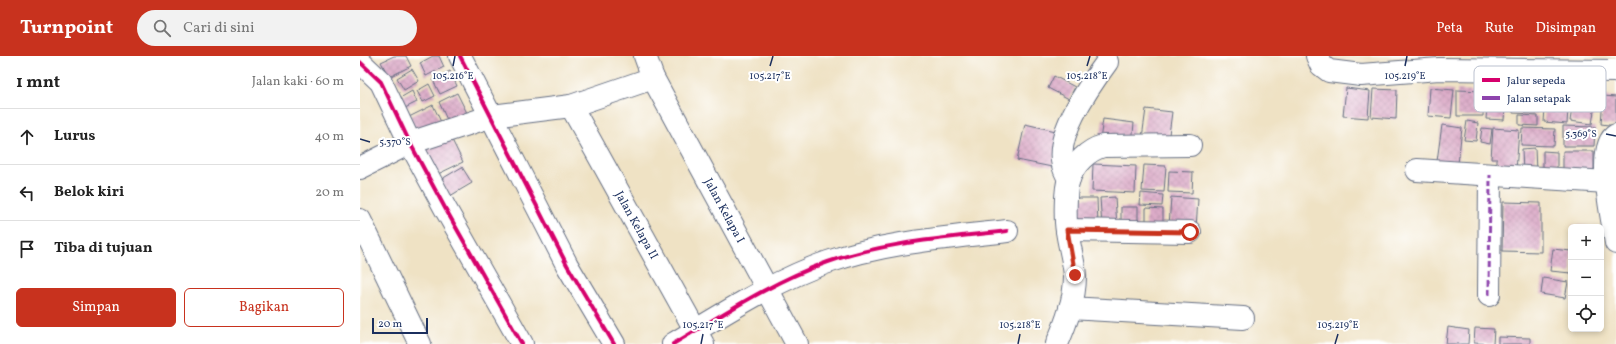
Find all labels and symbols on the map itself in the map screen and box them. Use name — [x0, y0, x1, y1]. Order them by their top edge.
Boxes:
legend — [1474, 66, 1606, 112]
text: 105.216°E — [432, 69, 474, 83]
text: 105.217°E — [750, 69, 790, 83]
text: 105.218°E — [1066, 69, 1108, 83]
text: 105.219°E — [1385, 69, 1425, 83]
text: Jalur sepeda — [1507, 74, 1566, 89]
text: Jalan setapak — [1507, 92, 1571, 107]
text: 5.369°S — [1565, 127, 1597, 141]
text: 5.370°S — [379, 135, 411, 149]
street label: Jalan Kelapa I — [700, 176, 748, 246]
street label: Jalan Kelapa II — [611, 188, 661, 262]
route start — [1181, 223, 1199, 241]
route end — [1066, 266, 1084, 284]
scale bar — [372, 316, 428, 335]
text: 105.217°E — [683, 318, 723, 332]
text: 105.218°E — [999, 318, 1041, 332]
text: 105.219°E — [1318, 318, 1358, 332]

